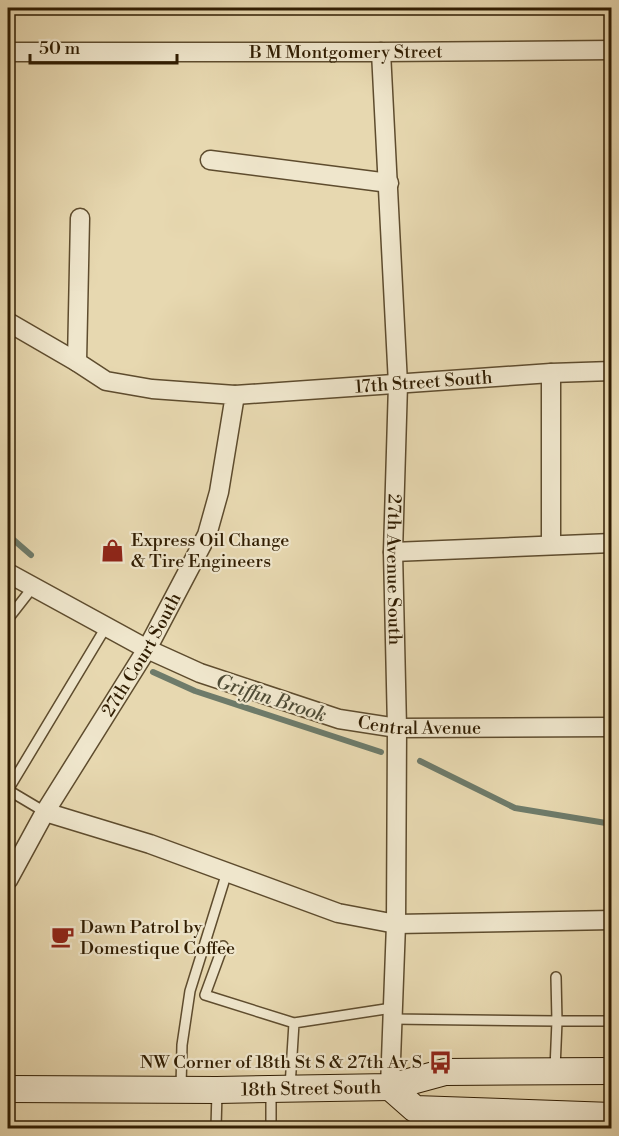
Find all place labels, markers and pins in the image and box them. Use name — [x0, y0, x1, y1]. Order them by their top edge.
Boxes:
place label: Express Oil Change & Tire Engineers — [131, 529, 289, 573]
shop icon: Express Oil Change & Tire Engineers — [100, 537, 126, 563]
place label: Dawn Patrol by Domestique Coffee — [80, 916, 235, 960]
cafe icon: Dawn Patrol by Domestique Coffee — [49, 924, 75, 950]
bus stop icon: NW Corner of 18th St S & 27th Av S — [427, 1049, 453, 1075]
place label: NW Corner of 18th St S & 27th Av S — [140, 1051, 422, 1074]

